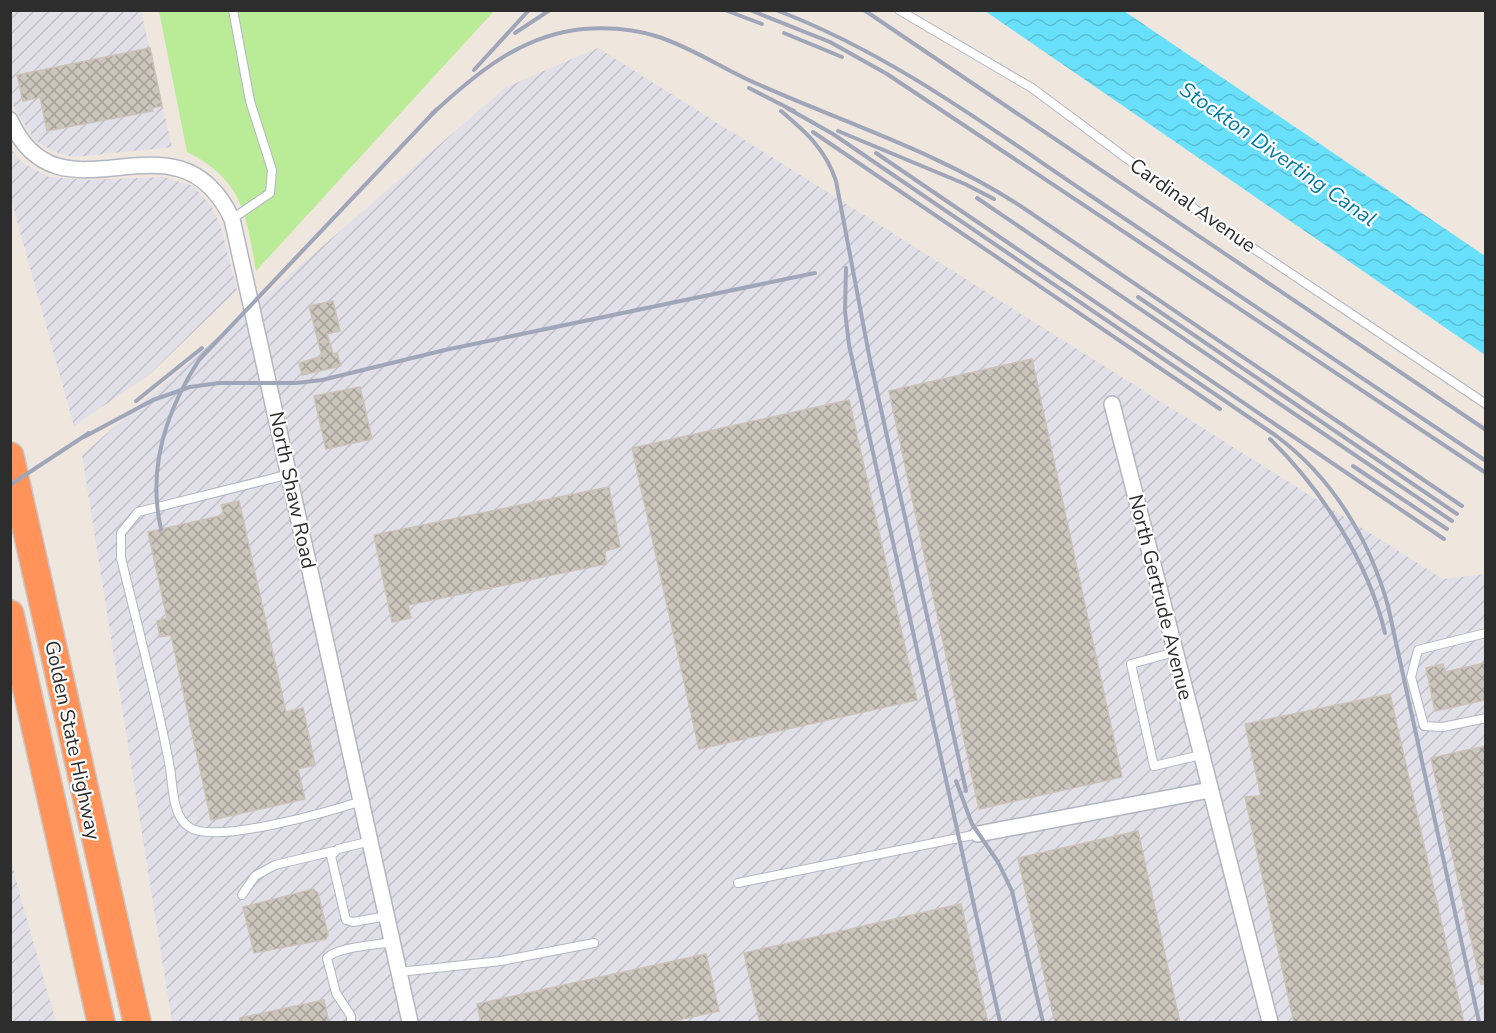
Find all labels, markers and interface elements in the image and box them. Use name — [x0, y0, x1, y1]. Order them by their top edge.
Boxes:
water label: Stockton Diverting Canal — [1174, 75, 1382, 233]
street label: Cardinal Avenue — [1124, 152, 1261, 259]
street label: North Shaw Road — [263, 409, 322, 571]
street label: North Gertrude Avenue — [1122, 492, 1199, 703]
street label: Golden State Highway — [38, 638, 107, 843]

